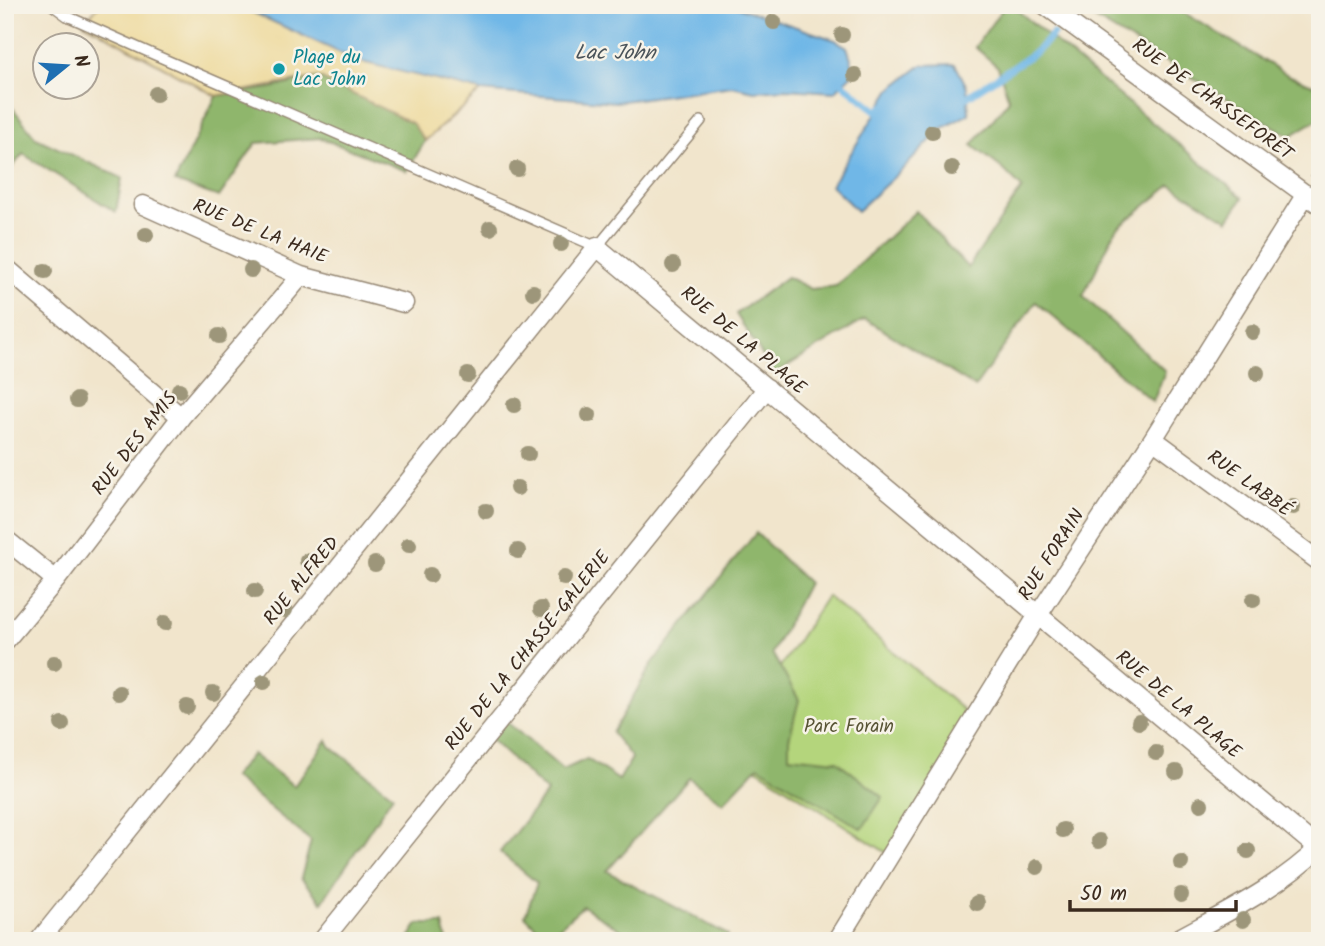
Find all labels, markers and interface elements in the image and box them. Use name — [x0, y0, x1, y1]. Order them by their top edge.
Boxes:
street label: RUE DE CHASSEFORÊT — [1125, 31, 1300, 170]
north arrow — [32, 32, 102, 102]
water label: Lac John — [575, 37, 657, 70]
place label: Plage du Lac John — [293, 43, 366, 95]
text: N — [64, 51, 96, 72]
marker: Plage du Lac John — [271, 61, 287, 77]
street label: RUE DE LA HAIE — [188, 191, 333, 273]
street label: RUE DE LA PLAGE — [673, 279, 813, 403]
street label: RUE DES AMIS — [85, 386, 185, 502]
street label: RUE LABBÉ — [1200, 443, 1298, 526]
street label: RUE FORAIN — [1011, 503, 1093, 607]
street label: RUE ALFRED — [257, 530, 347, 632]
street label: RUE DE LA CHASSE-GALERIE — [438, 544, 619, 758]
street label: RUE DE LA PLAGE — [1108, 643, 1248, 767]
park label: Parc Forain — [804, 712, 894, 742]
scale bar — [1070, 869, 1236, 913]
text: 50 m — [1080, 878, 1127, 911]

